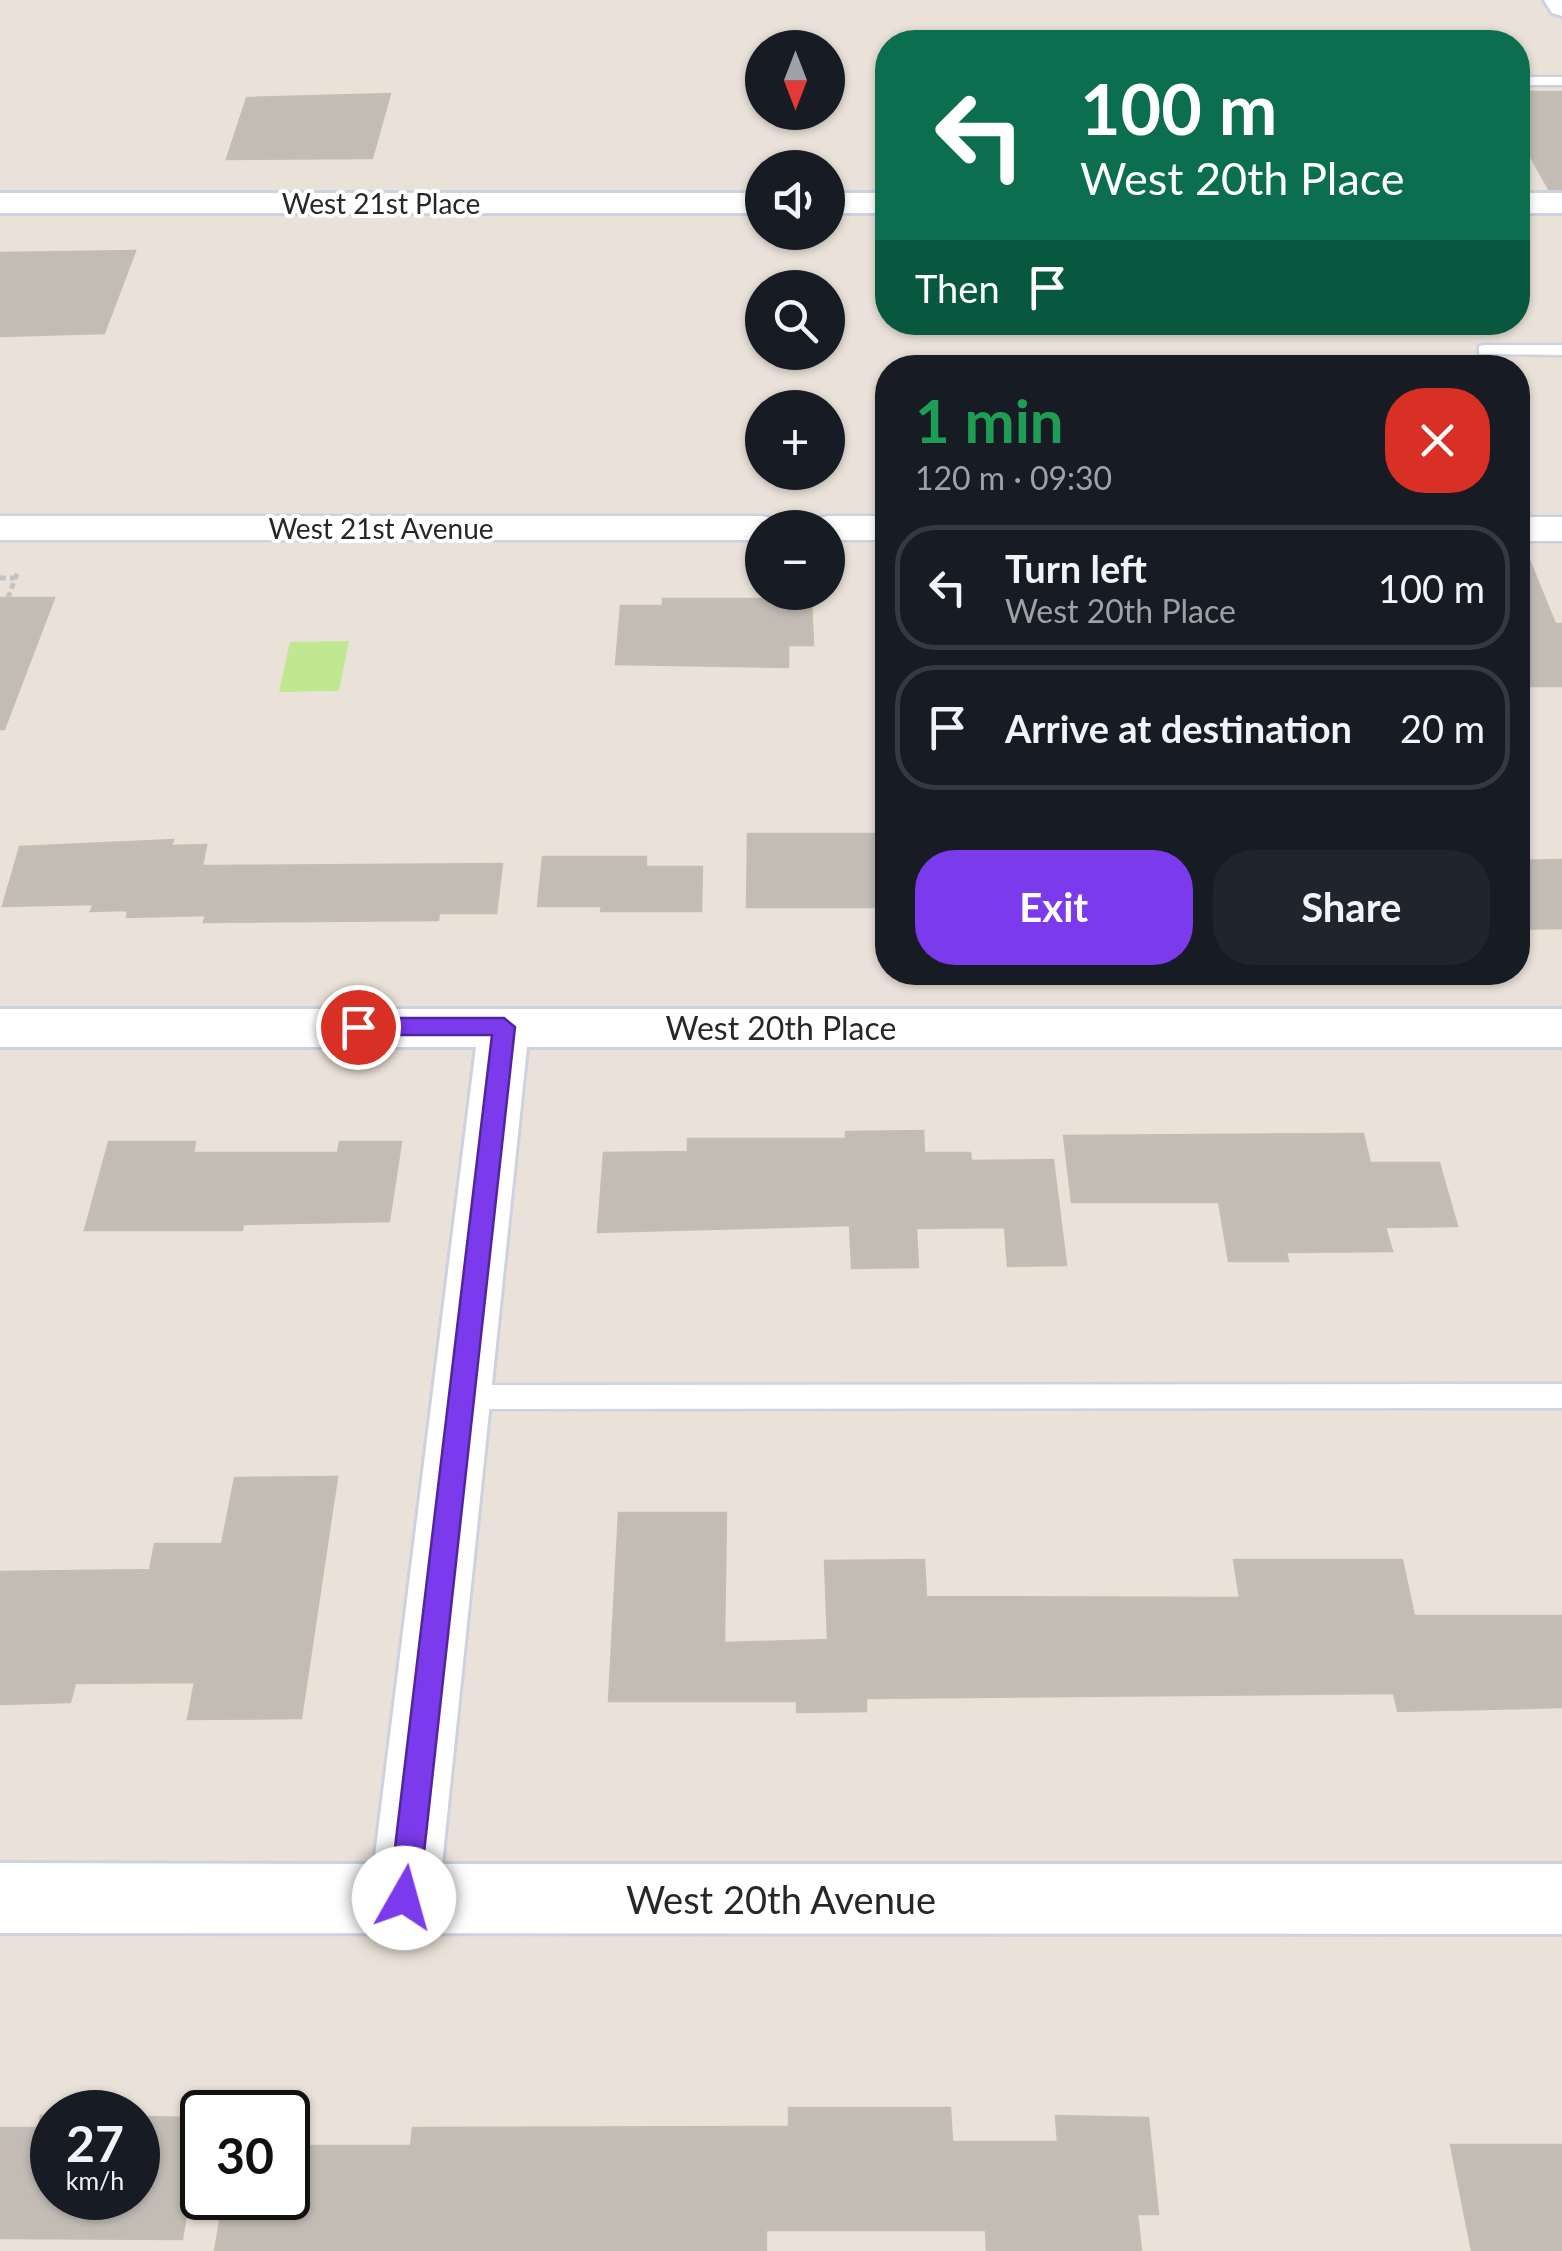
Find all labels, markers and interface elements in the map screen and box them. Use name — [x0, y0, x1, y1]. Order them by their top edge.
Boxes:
north arrow — [745, 30, 845, 130]
map controls — [745, 30, 845, 610]
text: 100 m — [1080, 66, 1277, 150]
icon: left — [915, 70, 1045, 200]
button: sound — [745, 150, 845, 250]
text: West 20th Place — [1080, 151, 1405, 205]
street label: West 21st Place — [282, 186, 480, 220]
icon: arrive — [1020, 260, 1075, 315]
text: Then — [915, 265, 1000, 311]
button: search — [745, 270, 845, 370]
text: 1 min — [915, 384, 1064, 456]
button: close — [1385, 388, 1490, 493]
button: + — [745, 390, 845, 490]
text: 120 m · 09:30 — [915, 458, 1112, 497]
button: − — [745, 510, 845, 610]
street label: West 21st Avenue — [268, 511, 494, 545]
text: Turn left — [1005, 545, 1147, 591]
icon: left — [920, 560, 975, 615]
text: 100 m — [1378, 565, 1485, 611]
text: West 20th Place — [1005, 591, 1236, 630]
icon: arrive — [920, 700, 975, 755]
text: Arrive at destination — [1005, 705, 1352, 751]
text: 20 m — [1400, 705, 1485, 751]
button: Exit — [915, 850, 1193, 965]
button: Share — [1213, 850, 1490, 965]
pin — [316, 985, 401, 1070]
icon: arrive — [331, 1000, 386, 1055]
street label: West 20th Place — [666, 1008, 896, 1047]
position arrow — [352, 1846, 456, 1950]
street label: West 20th Avenue — [626, 1876, 936, 1922]
speed limit sign: 30 — [180, 2090, 310, 2220]
text: 27 — [66, 2113, 124, 2173]
text: km/h — [66, 2165, 124, 2195]

